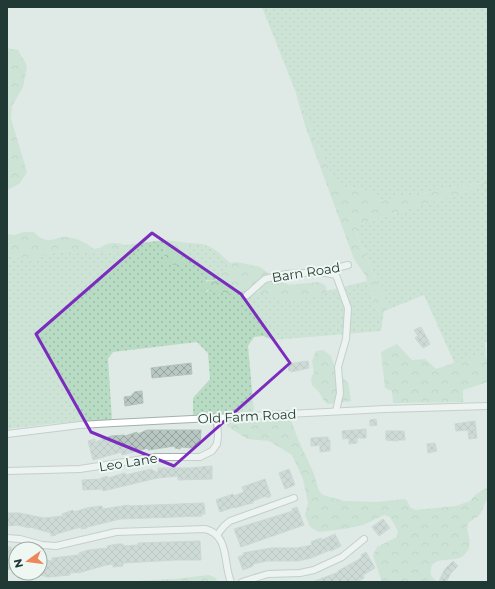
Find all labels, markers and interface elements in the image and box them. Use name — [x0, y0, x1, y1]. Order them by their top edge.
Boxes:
street label: Barn Road — [271, 259, 341, 285]
street label: Old Farm Road — [197, 405, 297, 427]
street label: Leo Lane — [98, 449, 158, 475]
north arrow — [8, 541, 48, 581]
text: N — [10, 557, 26, 569]

